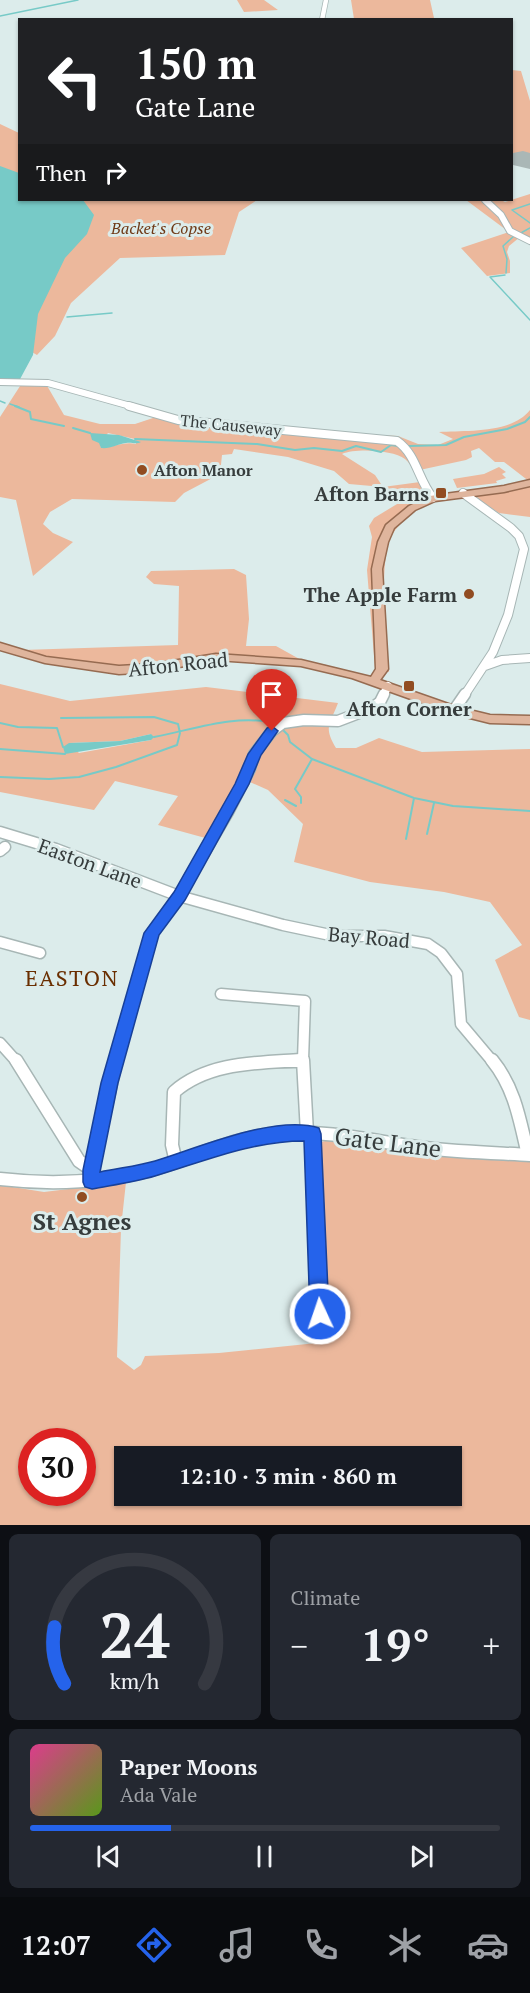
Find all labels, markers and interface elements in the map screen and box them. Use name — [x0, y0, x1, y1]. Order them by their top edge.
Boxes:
text: 150 m — [135, 35, 256, 91]
icon: left — [36, 42, 114, 120]
text: Gate Lane — [135, 89, 255, 125]
icon: right — [99, 156, 132, 189]
text: Then — [36, 158, 87, 187]
park label: Backet's Copse — [110, 217, 211, 239]
street label: The Causeway — [179, 409, 284, 441]
place label: Afton Manor — [154, 459, 253, 481]
marker: Afton Manor — [135, 463, 149, 477]
place label: Afton Barns — [314, 480, 429, 507]
marker: Afton Barns — [434, 486, 448, 500]
place label: The Apple Farm — [303, 581, 458, 608]
marker: The Apple Farm — [462, 587, 476, 601]
street label: Afton Road — [127, 645, 229, 683]
pin — [246, 669, 297, 731]
icon: arrive — [255, 678, 288, 711]
marker: Afton Corner — [402, 679, 416, 693]
place label: Afton Corner — [346, 695, 472, 722]
street label: Easton Lane — [34, 832, 146, 894]
street label: Bay Road — [327, 920, 411, 954]
district label: EASTON — [25, 963, 119, 992]
street label: Gate Lane — [333, 1120, 443, 1164]
marker: St Agnes — [75, 1190, 89, 1204]
place label: St Agnes — [33, 1205, 131, 1237]
position arrow — [288, 1282, 352, 1346]
speed limit sign: 30 — [18, 1428, 96, 1506]
text: 12:10 · 3 min · 860 m — [179, 1461, 397, 1490]
text: Climate — [291, 1584, 360, 1611]
text: 24 — [99, 1593, 170, 1676]
text: 19° — [361, 1614, 430, 1674]
text: − — [291, 1624, 308, 1667]
text: + — [482, 1624, 500, 1667]
text: km/h — [110, 1667, 160, 1695]
text: Paper Moons — [120, 1752, 258, 1781]
text: Ada Vale — [120, 1781, 197, 1808]
icon: previous — [92, 1840, 125, 1873]
icon: pause — [248, 1840, 281, 1873]
icon: next — [405, 1840, 438, 1873]
icon: directions — [133, 1924, 175, 1966]
icon: music — [216, 1924, 258, 1966]
icon: phone — [300, 1924, 342, 1966]
icon: climate — [384, 1924, 426, 1966]
icon: car — [467, 1924, 509, 1966]
text: 12:07 — [21, 1927, 91, 1963]

